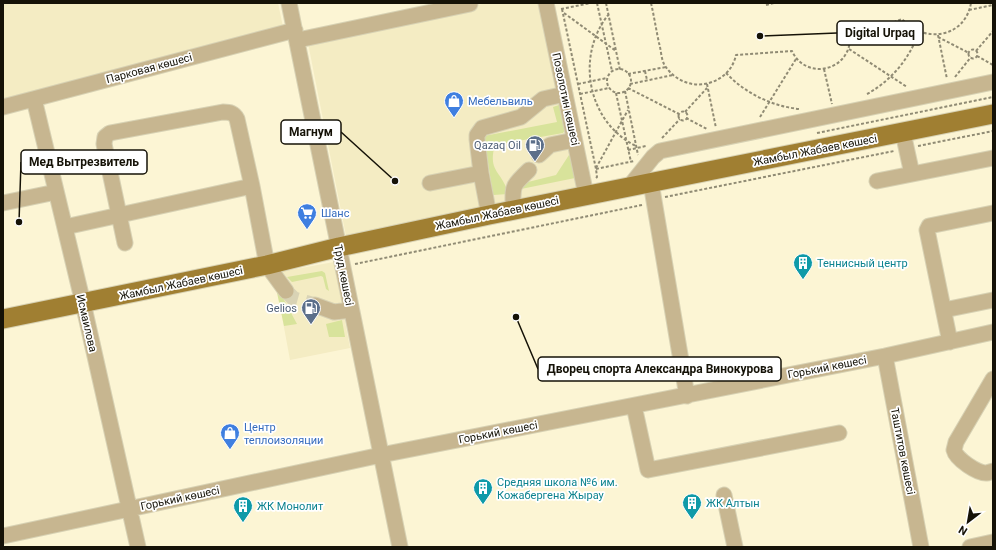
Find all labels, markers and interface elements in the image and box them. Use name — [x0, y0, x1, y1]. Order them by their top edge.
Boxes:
callout: Digital Urpaq — [837, 21, 923, 45]
text: Digital Urpaq — [845, 26, 915, 40]
street label: Парковая көшесі — [105, 51, 194, 86]
street label: Позолотин көшесі — [549, 52, 582, 147]
shop icon: Мебельвиль — [443, 90, 465, 118]
place label: Мебельвиль — [468, 95, 533, 108]
callout: Магнум — [281, 120, 341, 144]
text: Магнум — [289, 125, 333, 139]
street label: Жамбыл Жабаев көшесі — [752, 132, 878, 169]
fuel station icon: Qazaq Oil — [524, 134, 546, 162]
place label: Qazaq Oil — [474, 139, 521, 152]
callout: Мед Вытрезвитель — [21, 150, 147, 174]
text: Мед Вытрезвитель — [29, 155, 139, 169]
street label: Жамбыл Жабаев көшесі — [434, 194, 560, 233]
supermarket icon: Шанс — [296, 202, 318, 230]
place label: Шанс — [321, 207, 350, 220]
street label: Труд көшесі — [331, 244, 356, 307]
building icon: Теннисный центр — [792, 252, 814, 280]
place label: Теннисный центр — [817, 257, 908, 270]
street label: Жамбыл Жабаев көшесі — [118, 264, 244, 303]
street label: Исмаилова — [74, 293, 99, 353]
fuel station icon: Gelios — [300, 297, 322, 325]
place label: Gelios — [266, 302, 297, 315]
street label: Горький көшесі — [786, 353, 868, 382]
callout: Дворец спорта Александра Винокурова — [538, 357, 781, 381]
text: Дворец спорта Александра Винокурова — [547, 362, 774, 376]
street label: Таштитов көшесі — [888, 407, 917, 496]
street label: Горький көшесі — [457, 418, 539, 447]
place label: Центр теплоизоляции — [244, 421, 323, 447]
shop icon: Центр теплоизоляции — [219, 422, 241, 450]
place label: Средняя школа №6 им. Кожабергена Жырау — [497, 476, 618, 502]
building icon: Средняя школа №6 им. Кожабергена Жырау — [472, 477, 494, 505]
street label: Горький көшесі — [140, 484, 221, 513]
building icon: ЖК Алтын — [681, 492, 703, 520]
building icon: ЖК Монолит — [232, 495, 254, 523]
place label: ЖК Алтын — [706, 497, 760, 510]
place label: ЖК Монолит — [257, 500, 324, 513]
north arrow — [948, 502, 988, 542]
text: N — [956, 522, 970, 538]

